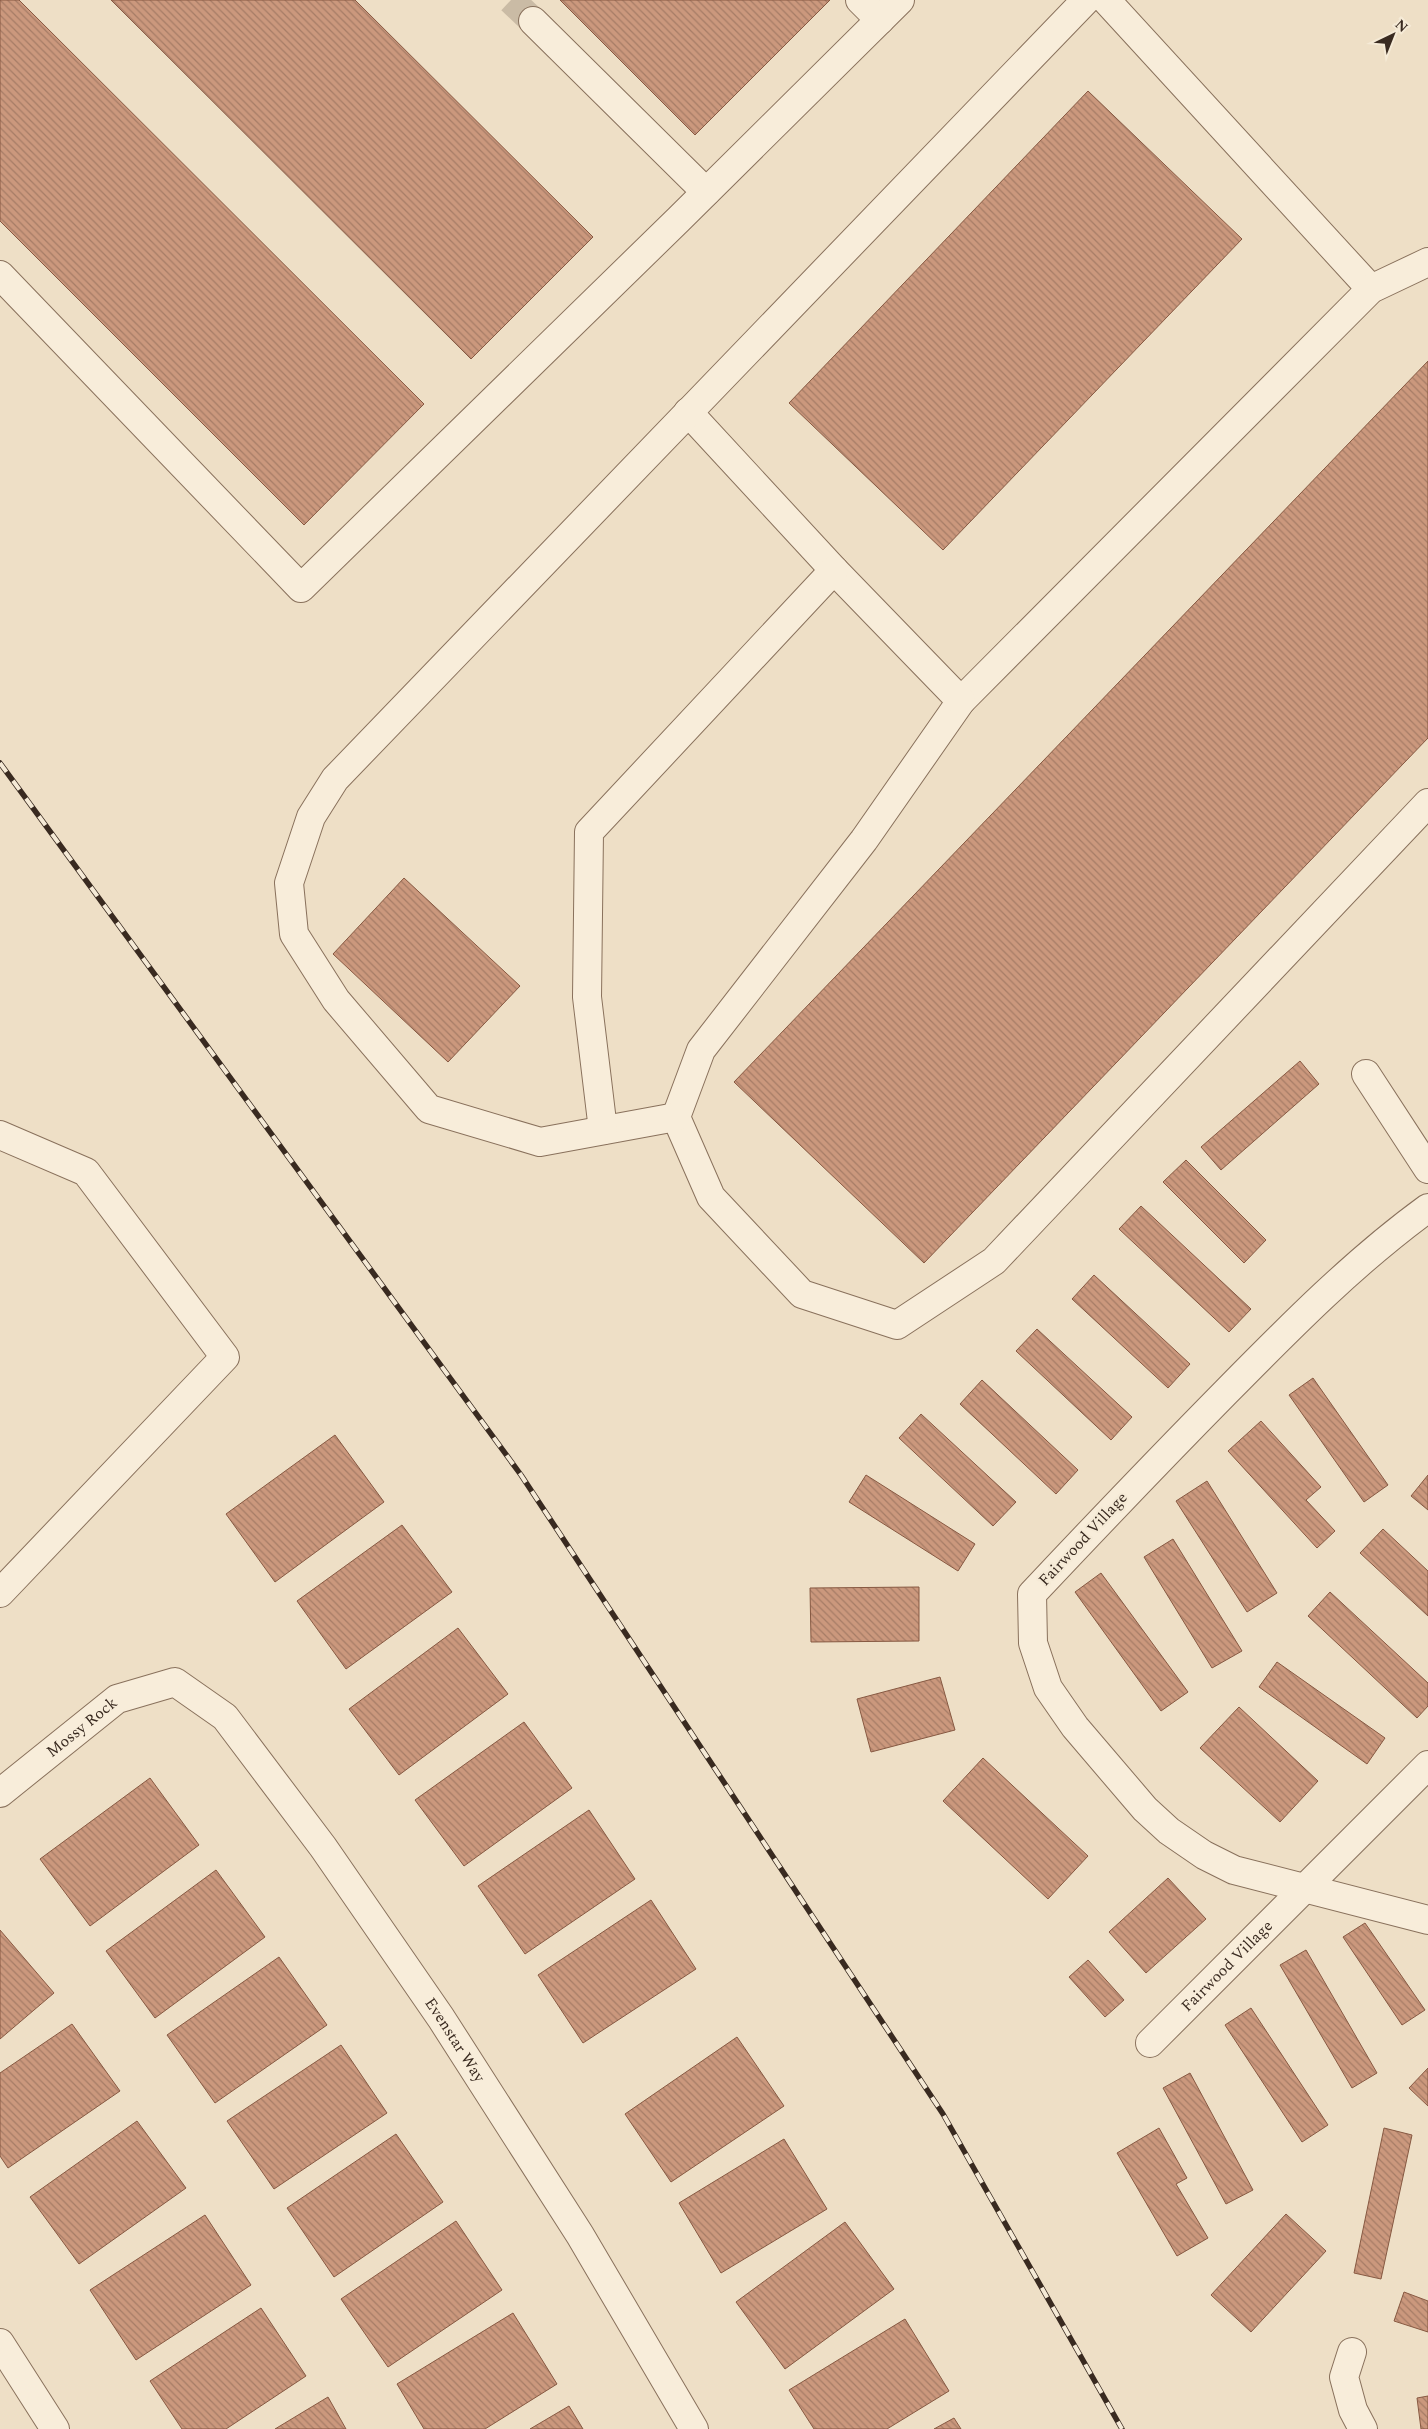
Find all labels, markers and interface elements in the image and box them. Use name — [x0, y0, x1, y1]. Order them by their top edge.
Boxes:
north arrow — [1368, 10, 1418, 60]
text: N — [1390, 14, 1413, 37]
street label: Fairwood Village — [1033, 1486, 1133, 1592]
street label: Mossy Rock — [41, 1691, 123, 1763]
street label: Fairwood Village — [1176, 1914, 1279, 2017]
street label: Evenstar Way — [418, 1993, 492, 2088]

